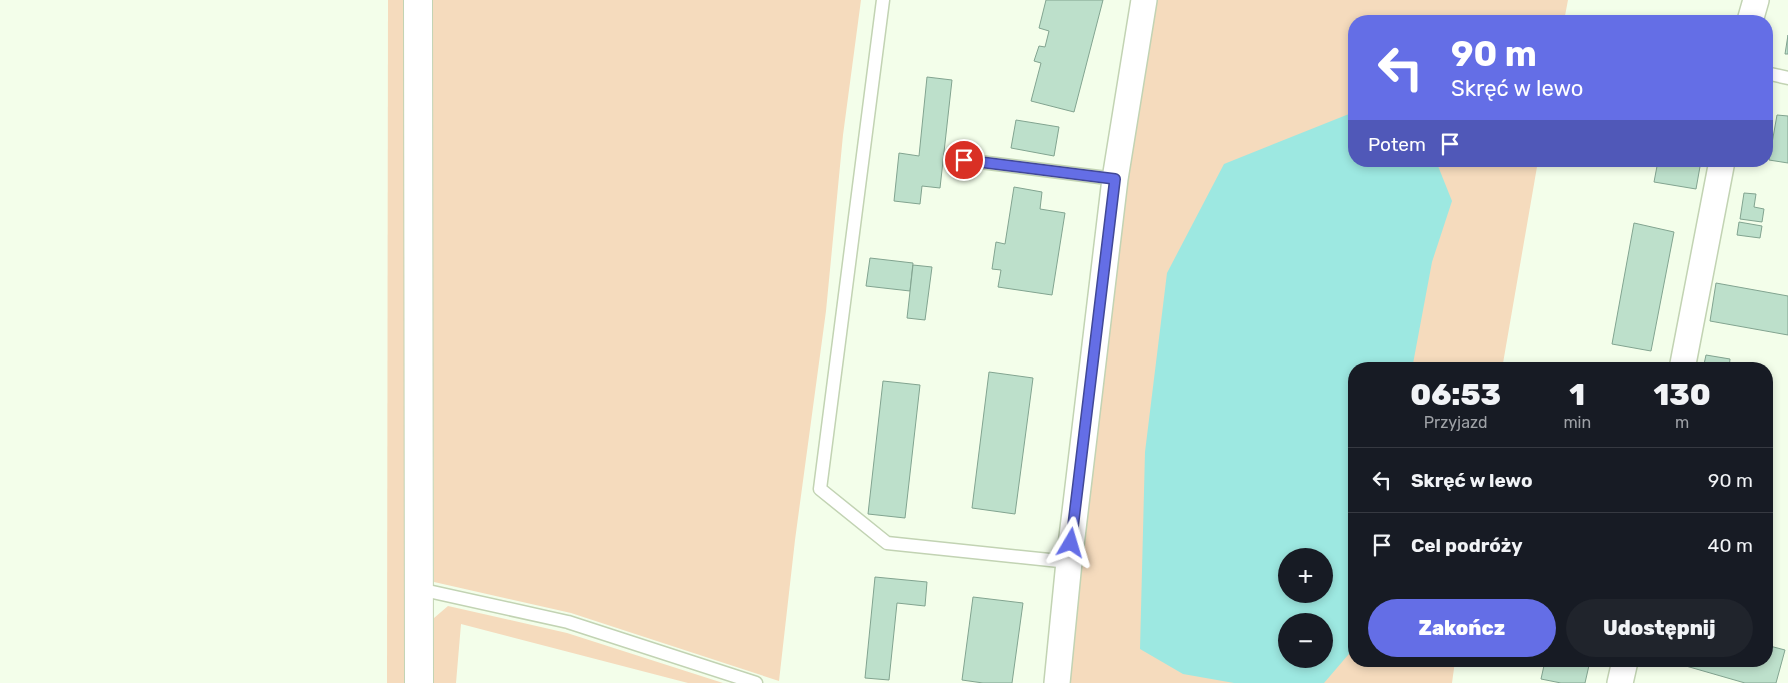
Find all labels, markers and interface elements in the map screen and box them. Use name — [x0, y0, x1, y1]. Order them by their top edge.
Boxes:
text: 90 m — [1451, 33, 1537, 75]
icon: left — [1368, 35, 1433, 100]
text: Skręć w lewo — [1451, 75, 1583, 102]
icon: arrive — [1436, 130, 1464, 158]
text: Potem — [1368, 133, 1426, 156]
pin — [943, 139, 985, 181]
icon: arrive — [950, 146, 978, 174]
text: 06:53 — [1410, 377, 1501, 413]
text: 1 — [1569, 377, 1585, 413]
text: 130 — [1653, 377, 1711, 413]
text: Przyjazd — [1424, 413, 1488, 432]
text: min — [1563, 413, 1591, 432]
text: m — [1675, 413, 1689, 432]
icon: left — [1368, 466, 1396, 494]
text: Skręć w lewo — [1411, 469, 1533, 492]
text: 90 m — [1708, 469, 1753, 492]
position arrow — [1044, 516, 1096, 568]
icon: arrive — [1368, 531, 1396, 559]
text: Cel podróży — [1411, 534, 1523, 557]
text: 40 m — [1708, 534, 1753, 557]
map controls — [1278, 548, 1333, 668]
button: + — [1278, 548, 1333, 603]
button: Zakończ — [1368, 599, 1556, 657]
button: Udostępnij — [1566, 599, 1753, 657]
button: − — [1278, 613, 1333, 668]

